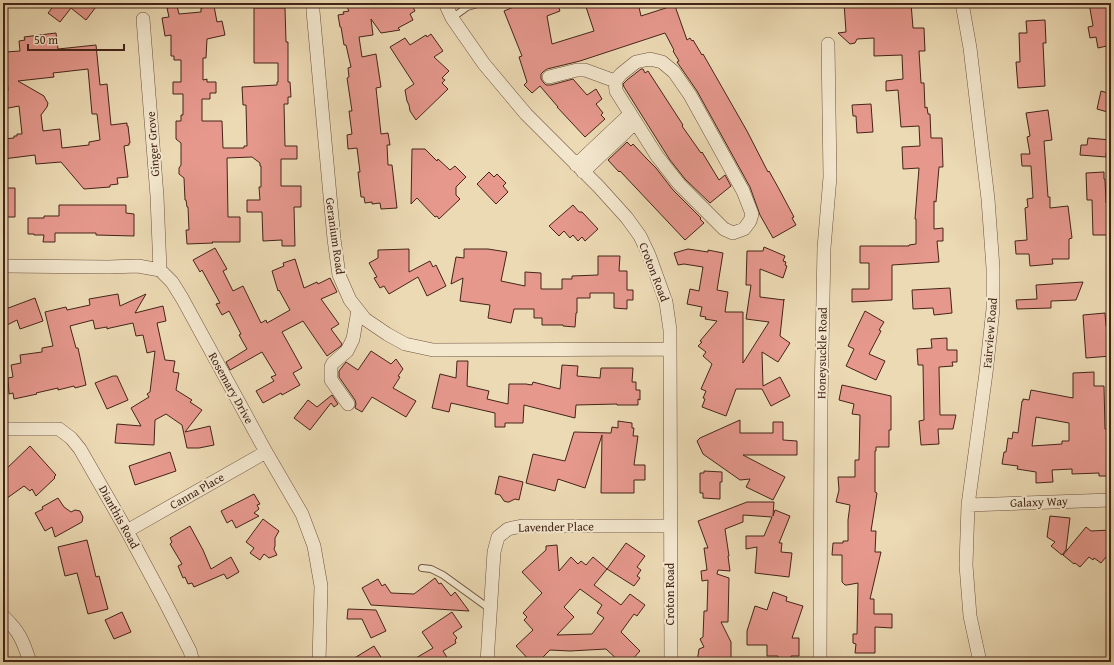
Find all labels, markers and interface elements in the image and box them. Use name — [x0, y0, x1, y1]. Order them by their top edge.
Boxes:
scale bar — [28, 26, 124, 52]
text: 50 m — [34, 31, 58, 48]
street label: Ginger Grove — [142, 110, 163, 177]
street label: Geranium Road — [322, 196, 349, 276]
street label: Croton Road — [635, 240, 674, 304]
street label: Fairview Road — [978, 296, 1001, 369]
street label: Honeysuckle Road — [812, 306, 831, 399]
street label: Rosemary Drive — [205, 349, 258, 427]
street label: Canna Place — [166, 468, 227, 513]
street label: Dianthis Road — [95, 482, 144, 552]
street label: Galaxy Way — [1010, 492, 1068, 511]
street label: Lavender Place — [518, 517, 594, 536]
street label: Croton Road — [661, 562, 678, 625]

